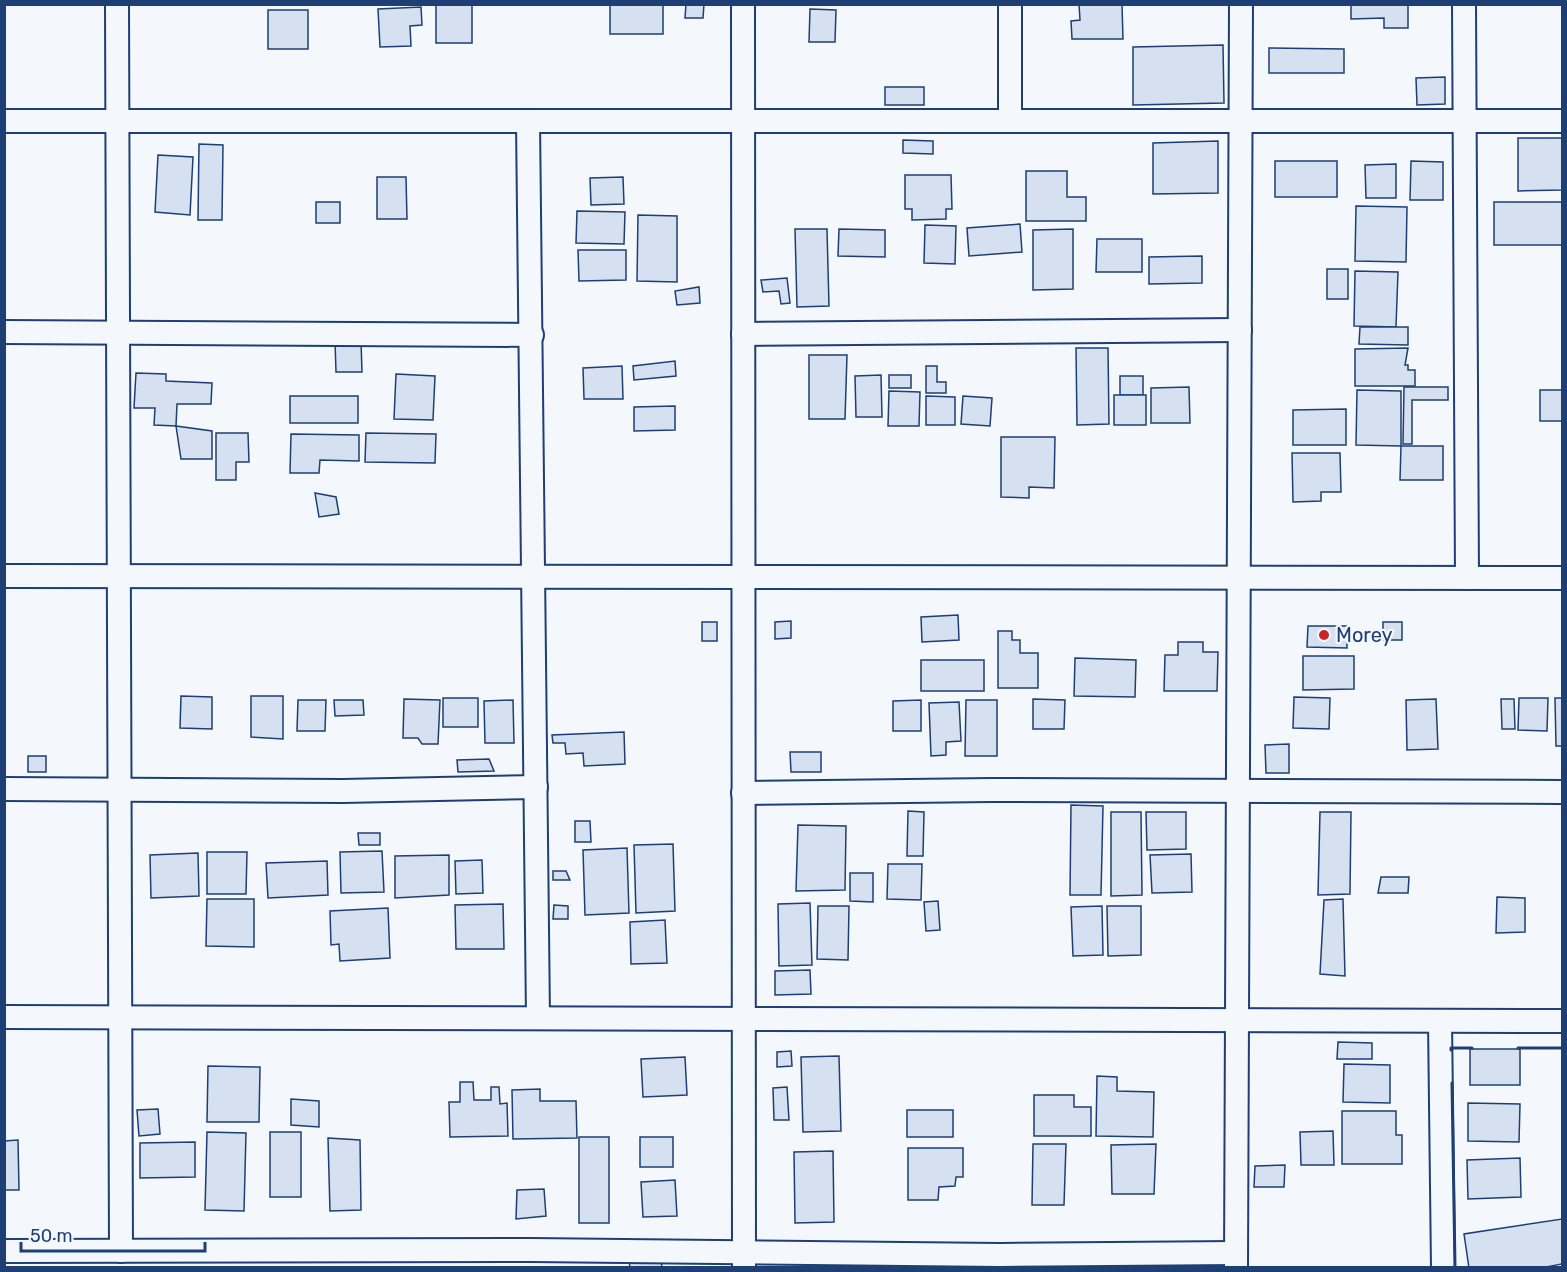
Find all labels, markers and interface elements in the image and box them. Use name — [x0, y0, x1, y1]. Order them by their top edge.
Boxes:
place label: Morey — [1336, 623, 1393, 647]
marker: Morey — [1317, 628, 1331, 642]
scale bar — [21, 1215, 206, 1253]
text: 50 m — [30, 1225, 73, 1247]

